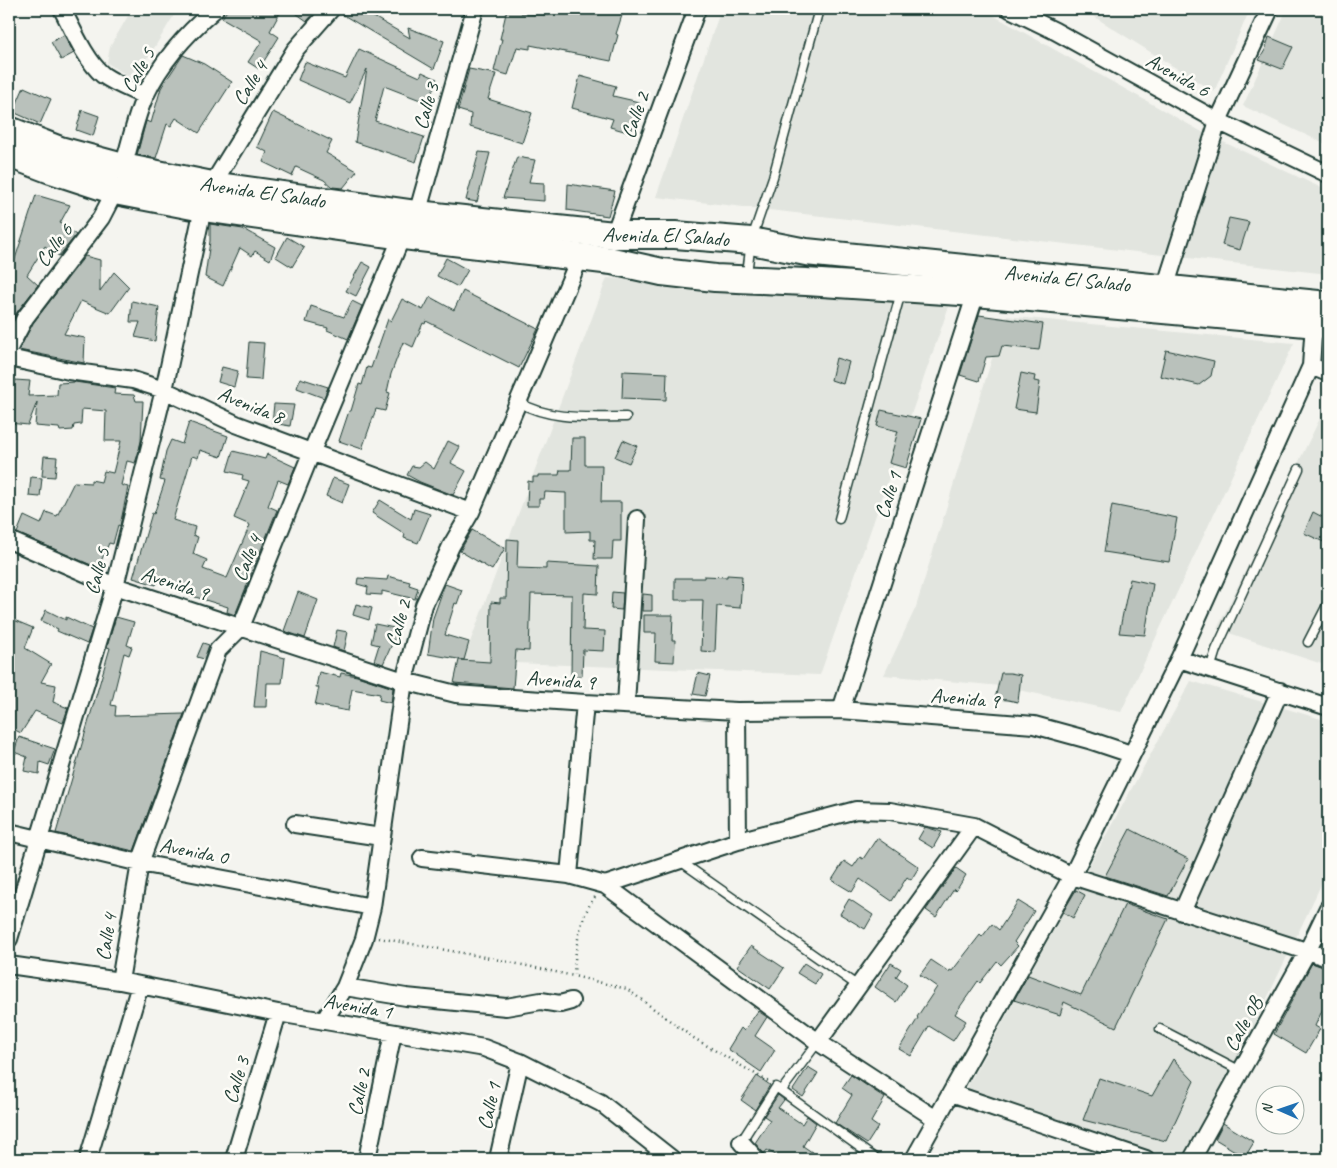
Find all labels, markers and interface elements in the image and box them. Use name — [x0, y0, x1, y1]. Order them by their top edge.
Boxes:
street label: Calle 5 — [115, 42, 162, 97]
street label: Avenida 6 — [1142, 47, 1215, 103]
street label: Calle 4 — [226, 54, 275, 110]
street label: Calle 3 — [407, 78, 445, 132]
street label: Calle 2 — [615, 87, 656, 142]
street label: Avenida El Salado — [198, 170, 329, 214]
street label: Calle 6 — [29, 218, 79, 272]
street label: Avenida El Salado — [602, 221, 732, 252]
street label: Avenida El Salado — [1003, 259, 1133, 298]
street label: Avenida 8 — [214, 380, 290, 431]
street label: Calle 1 — [868, 467, 908, 522]
street label: Calle 4 — [226, 529, 269, 585]
street label: Calle 5 — [78, 543, 116, 597]
street label: Avenida 9 — [138, 560, 213, 606]
street label: Calle 2 — [379, 595, 417, 649]
street label: Avenida 9 — [526, 665, 598, 695]
street label: Avenida 9 — [929, 682, 1002, 714]
street label: Avenida 0 — [158, 832, 232, 871]
street label: Calle 4 — [89, 909, 123, 963]
street label: Avenida 1 — [322, 987, 396, 1025]
street label: Calle 0B — [1217, 990, 1270, 1056]
street label: Calle 3 — [217, 1052, 256, 1107]
street label: Calle 2 — [341, 1065, 377, 1118]
street label: Calle 1 — [471, 1078, 507, 1132]
north arrow — [1254, 1086, 1304, 1136]
text: N — [1259, 1103, 1276, 1114]

